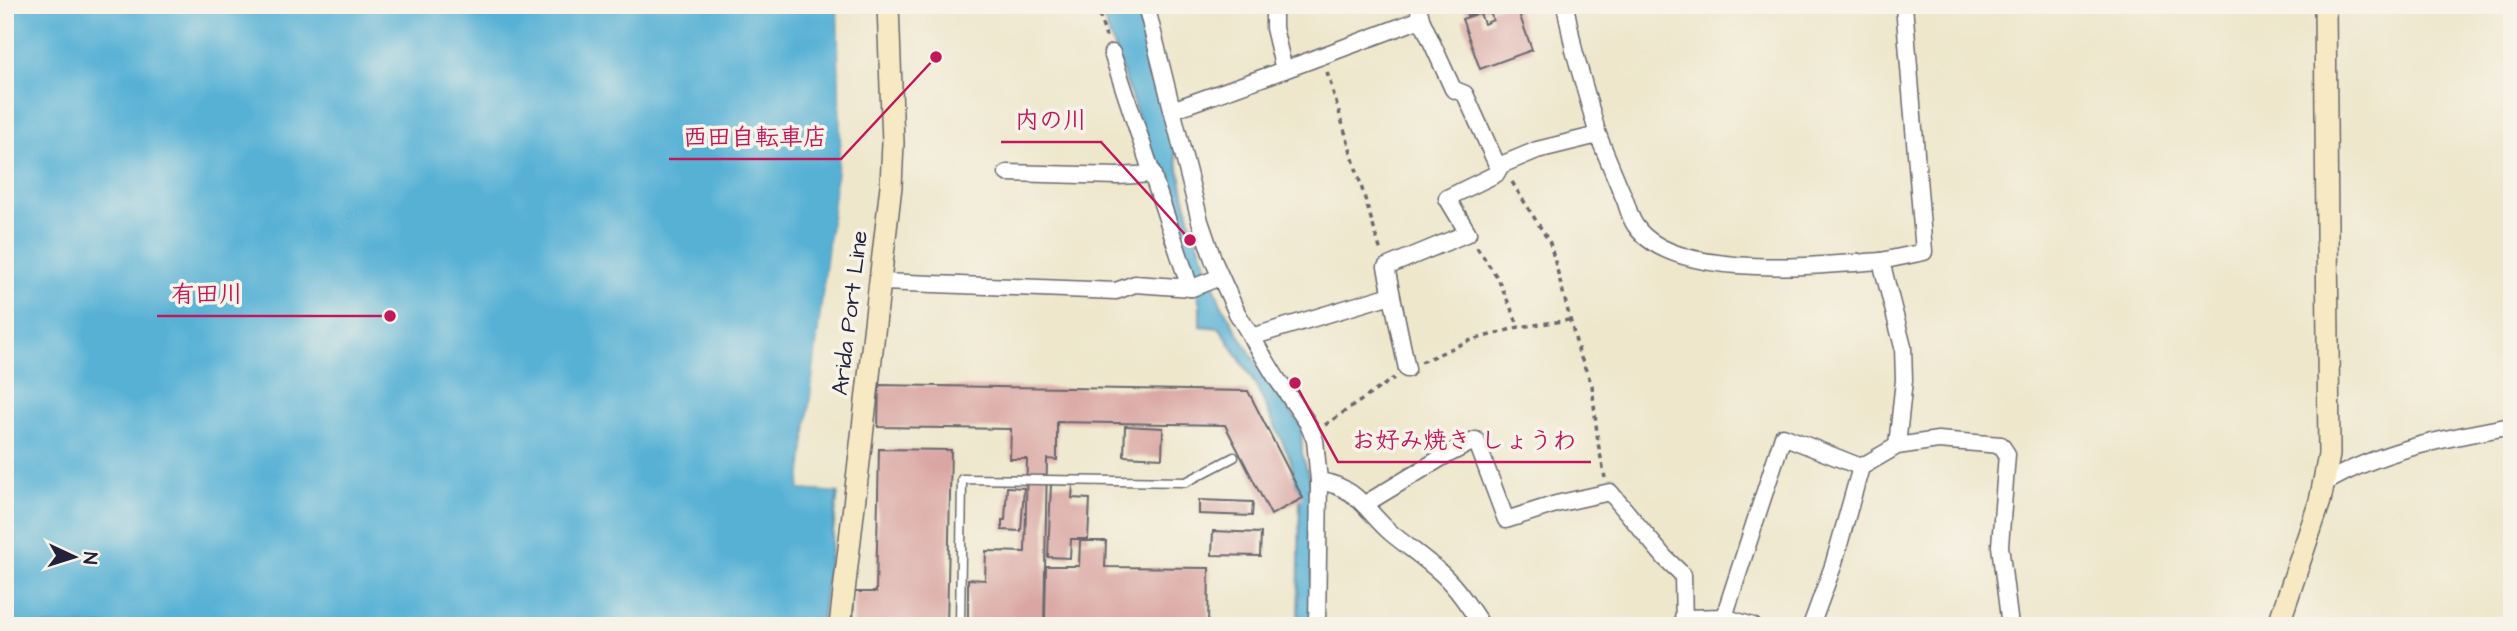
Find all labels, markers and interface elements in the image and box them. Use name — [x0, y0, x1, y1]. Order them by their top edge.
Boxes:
callout: 内の川 — [1001, 97, 1101, 142]
text: 内の川 — [1015, 104, 1087, 138]
callout: 西田自転車店 — [669, 114, 841, 159]
text: 西田自転車店 — [683, 121, 827, 155]
street label: Arida Port Line — [824, 229, 876, 397]
callout: 有田川 — [157, 271, 257, 316]
text: 有田川 — [171, 278, 243, 312]
callout: お好み焼き しょうわ — [1338, 417, 1591, 462]
text: お好み焼き しょうわ — [1351, 424, 1577, 458]
north arrow — [38, 522, 108, 592]
text: N — [76, 551, 103, 565]

